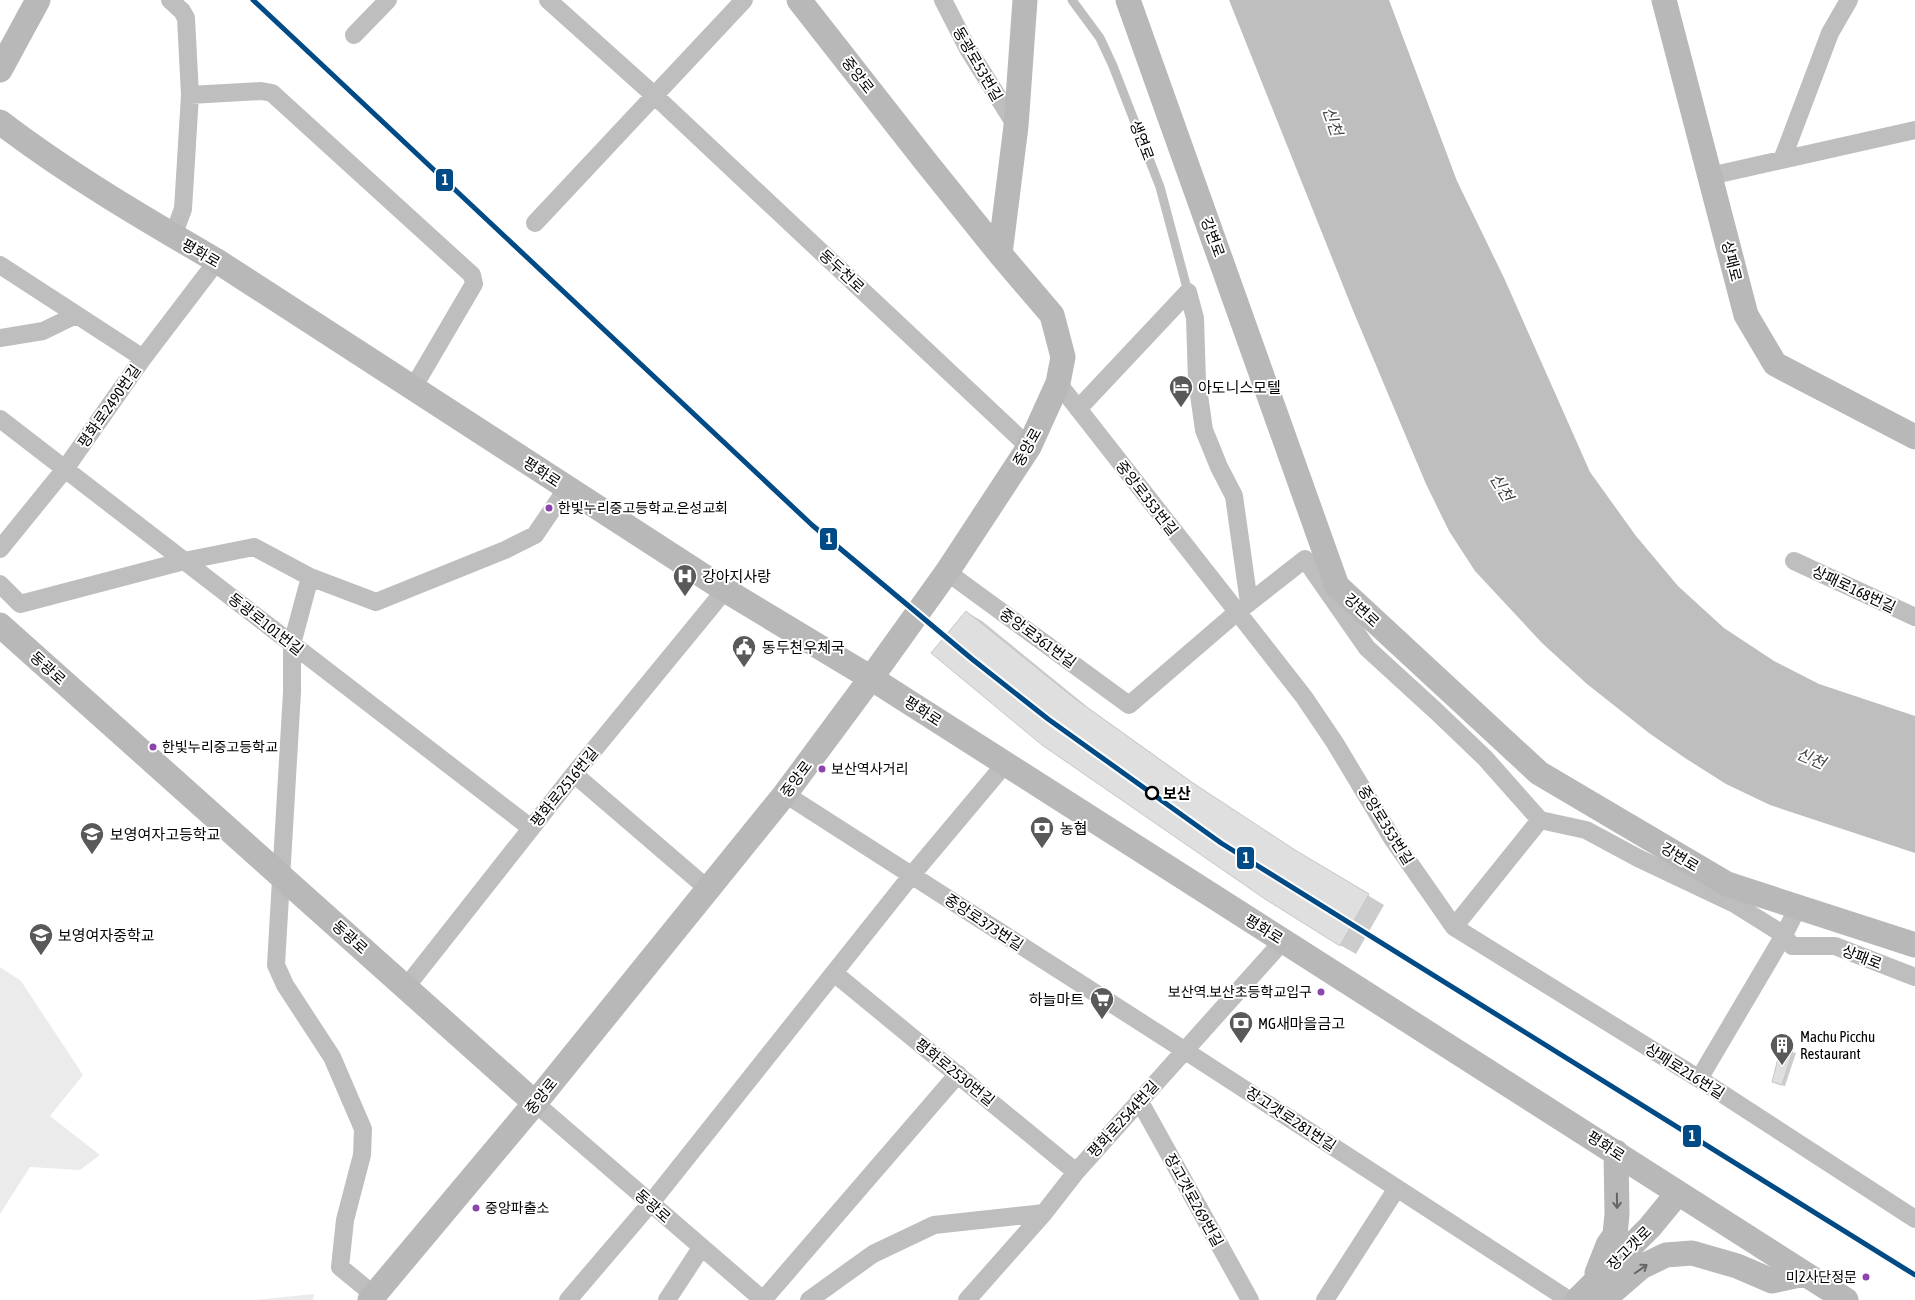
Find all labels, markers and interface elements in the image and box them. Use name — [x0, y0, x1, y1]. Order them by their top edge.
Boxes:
street label: 동광로53번길 — [950, 24, 1006, 104]
street label: 중앙로 — [839, 53, 877, 97]
water label: 신천 — [1320, 104, 1347, 140]
street label: 생연로 — [1127, 118, 1157, 162]
line badge: 1 — [435, 168, 454, 192]
text: 1 — [442, 172, 449, 188]
street label: 강변로 — [1198, 215, 1228, 259]
street label: 평화로 — [179, 235, 223, 271]
street label: 상패로 — [1719, 239, 1745, 283]
street label: 동두천로 — [816, 246, 868, 296]
street label: 평화로2490번길 — [74, 361, 144, 451]
hotel icon: 아도니스모텔 — [1168, 374, 1194, 408]
place label: 아도니스모텔 — [1198, 379, 1281, 396]
street label: 중앙로 — [1010, 425, 1044, 469]
street label: 평화로 — [520, 454, 564, 490]
street label: 중앙로353번길 — [1113, 457, 1181, 539]
water label: 신천 — [1487, 470, 1518, 506]
place label: 한빛누리중고등학교.은성교회 — [558, 500, 728, 516]
marker: 한빛누리중고등학교.은성교회 — [544, 503, 554, 513]
line badge: 1 — [819, 527, 838, 551]
text: 1 — [826, 531, 833, 547]
street label: 상패로168번길 — [1810, 562, 1898, 616]
hospital icon: 강아지사랑 — [672, 563, 698, 597]
place label: 강아지사랑 — [702, 568, 771, 585]
street label: 동광로101번길 — [225, 590, 307, 658]
street label: 강변로 — [1341, 590, 1383, 630]
street label: 중앙로361번길 — [997, 605, 1079, 671]
public building icon: 동두천우체국 — [731, 634, 757, 668]
place label: 동두천우체국 — [762, 639, 845, 656]
street label: 동광로 — [27, 648, 69, 688]
street label: 평화로 — [901, 693, 945, 729]
place label: 한빛누리중고등학교 — [162, 739, 278, 755]
marker: 한빛누리중고등학교 — [148, 742, 158, 752]
street label: 평화로2516번길 — [527, 744, 601, 830]
water label: 신천 — [1794, 744, 1830, 773]
street label: 중앙로 — [777, 757, 815, 801]
place label: 보산역사거리 — [831, 761, 908, 777]
marker: 보산역사거리 — [817, 764, 827, 774]
street label: 중앙로353번길 — [1355, 782, 1417, 868]
place label: 보산 — [1163, 785, 1191, 802]
marker: 보산 — [1145, 786, 1159, 800]
bank icon: 농협 — [1029, 815, 1055, 849]
place label: 농협 — [1060, 820, 1088, 837]
school or university icon: 보영여자고등학교 — [79, 821, 105, 855]
place label: 보영여자고등학교 — [110, 826, 220, 843]
street label: 강변로 — [1658, 839, 1702, 875]
line badge: 1 — [1236, 846, 1255, 870]
text: 1 — [1243, 850, 1250, 866]
street label: 중앙로373번길 — [942, 890, 1026, 954]
street label: 평화로 — [1242, 911, 1286, 947]
street label: 동광로 — [329, 917, 371, 957]
school or university icon: 보영여자중학교 — [28, 922, 54, 956]
place label: 보영여자중학교 — [58, 927, 155, 944]
street label: 상패로 — [1840, 942, 1884, 972]
place label: 보산역.보산초등학교입구 — [1168, 984, 1312, 1000]
supermarket icon: 하늘마트 — [1089, 986, 1115, 1020]
marker: 보산역.보산초등학교입구 — [1316, 987, 1326, 997]
place label: 하늘마트 — [1029, 991, 1084, 1008]
bank icon: MG새마을금고 — [1228, 1010, 1254, 1044]
place label: MG새마을금고 — [1258, 1015, 1345, 1032]
place label: Machu Picchu Restaurant — [1800, 1028, 1875, 1062]
building icon: Machu Picchu Restaurant — [1769, 1032, 1795, 1066]
street label: 평화로2530번길 — [912, 1035, 998, 1109]
street label: 상패로216번길 — [1642, 1040, 1728, 1102]
street label: 중앙로 — [521, 1075, 561, 1117]
street label: 평화로2544번길 — [1084, 1077, 1162, 1161]
street label: 장고갯로281번길 — [1243, 1084, 1339, 1154]
line badge: 1 — [1682, 1124, 1702, 1148]
street label: 평화로 — [1584, 1128, 1628, 1164]
text: 1 — [1689, 1128, 1696, 1144]
street label: 장고갯로269번길 — [1161, 1150, 1227, 1250]
street label: 동광로 — [632, 1186, 674, 1226]
one-way arrow — [1612, 1192, 1622, 1209]
place label: 중앙파출소 — [485, 1200, 550, 1216]
marker: 중앙파출소 — [471, 1203, 481, 1213]
street label: 장고갯로 — [1603, 1222, 1655, 1274]
one-way arrow — [1634, 1264, 1648, 1274]
place label: 미2사단정문 — [1786, 1269, 1857, 1285]
marker: 미2사단정문 — [1861, 1272, 1871, 1282]

